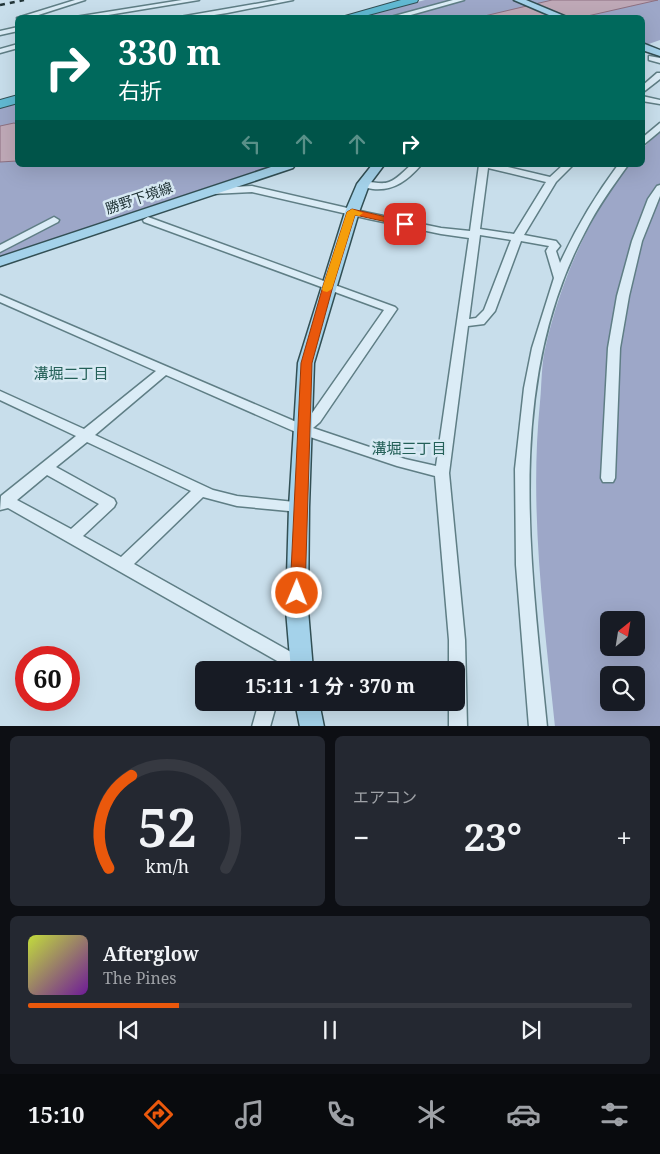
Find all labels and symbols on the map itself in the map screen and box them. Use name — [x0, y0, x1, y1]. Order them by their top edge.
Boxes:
street label: 勝野下境線 — [103, 177, 175, 218]
pin — [384, 203, 426, 245]
district label: 溝堀二丁目 — [33, 363, 109, 383]
district label: 溝堀三丁目 — [371, 438, 447, 458]
position arrow — [270, 566, 322, 618]
north arrow — [600, 611, 645, 656]
speed limit sign: 60 — [15, 646, 80, 711]

